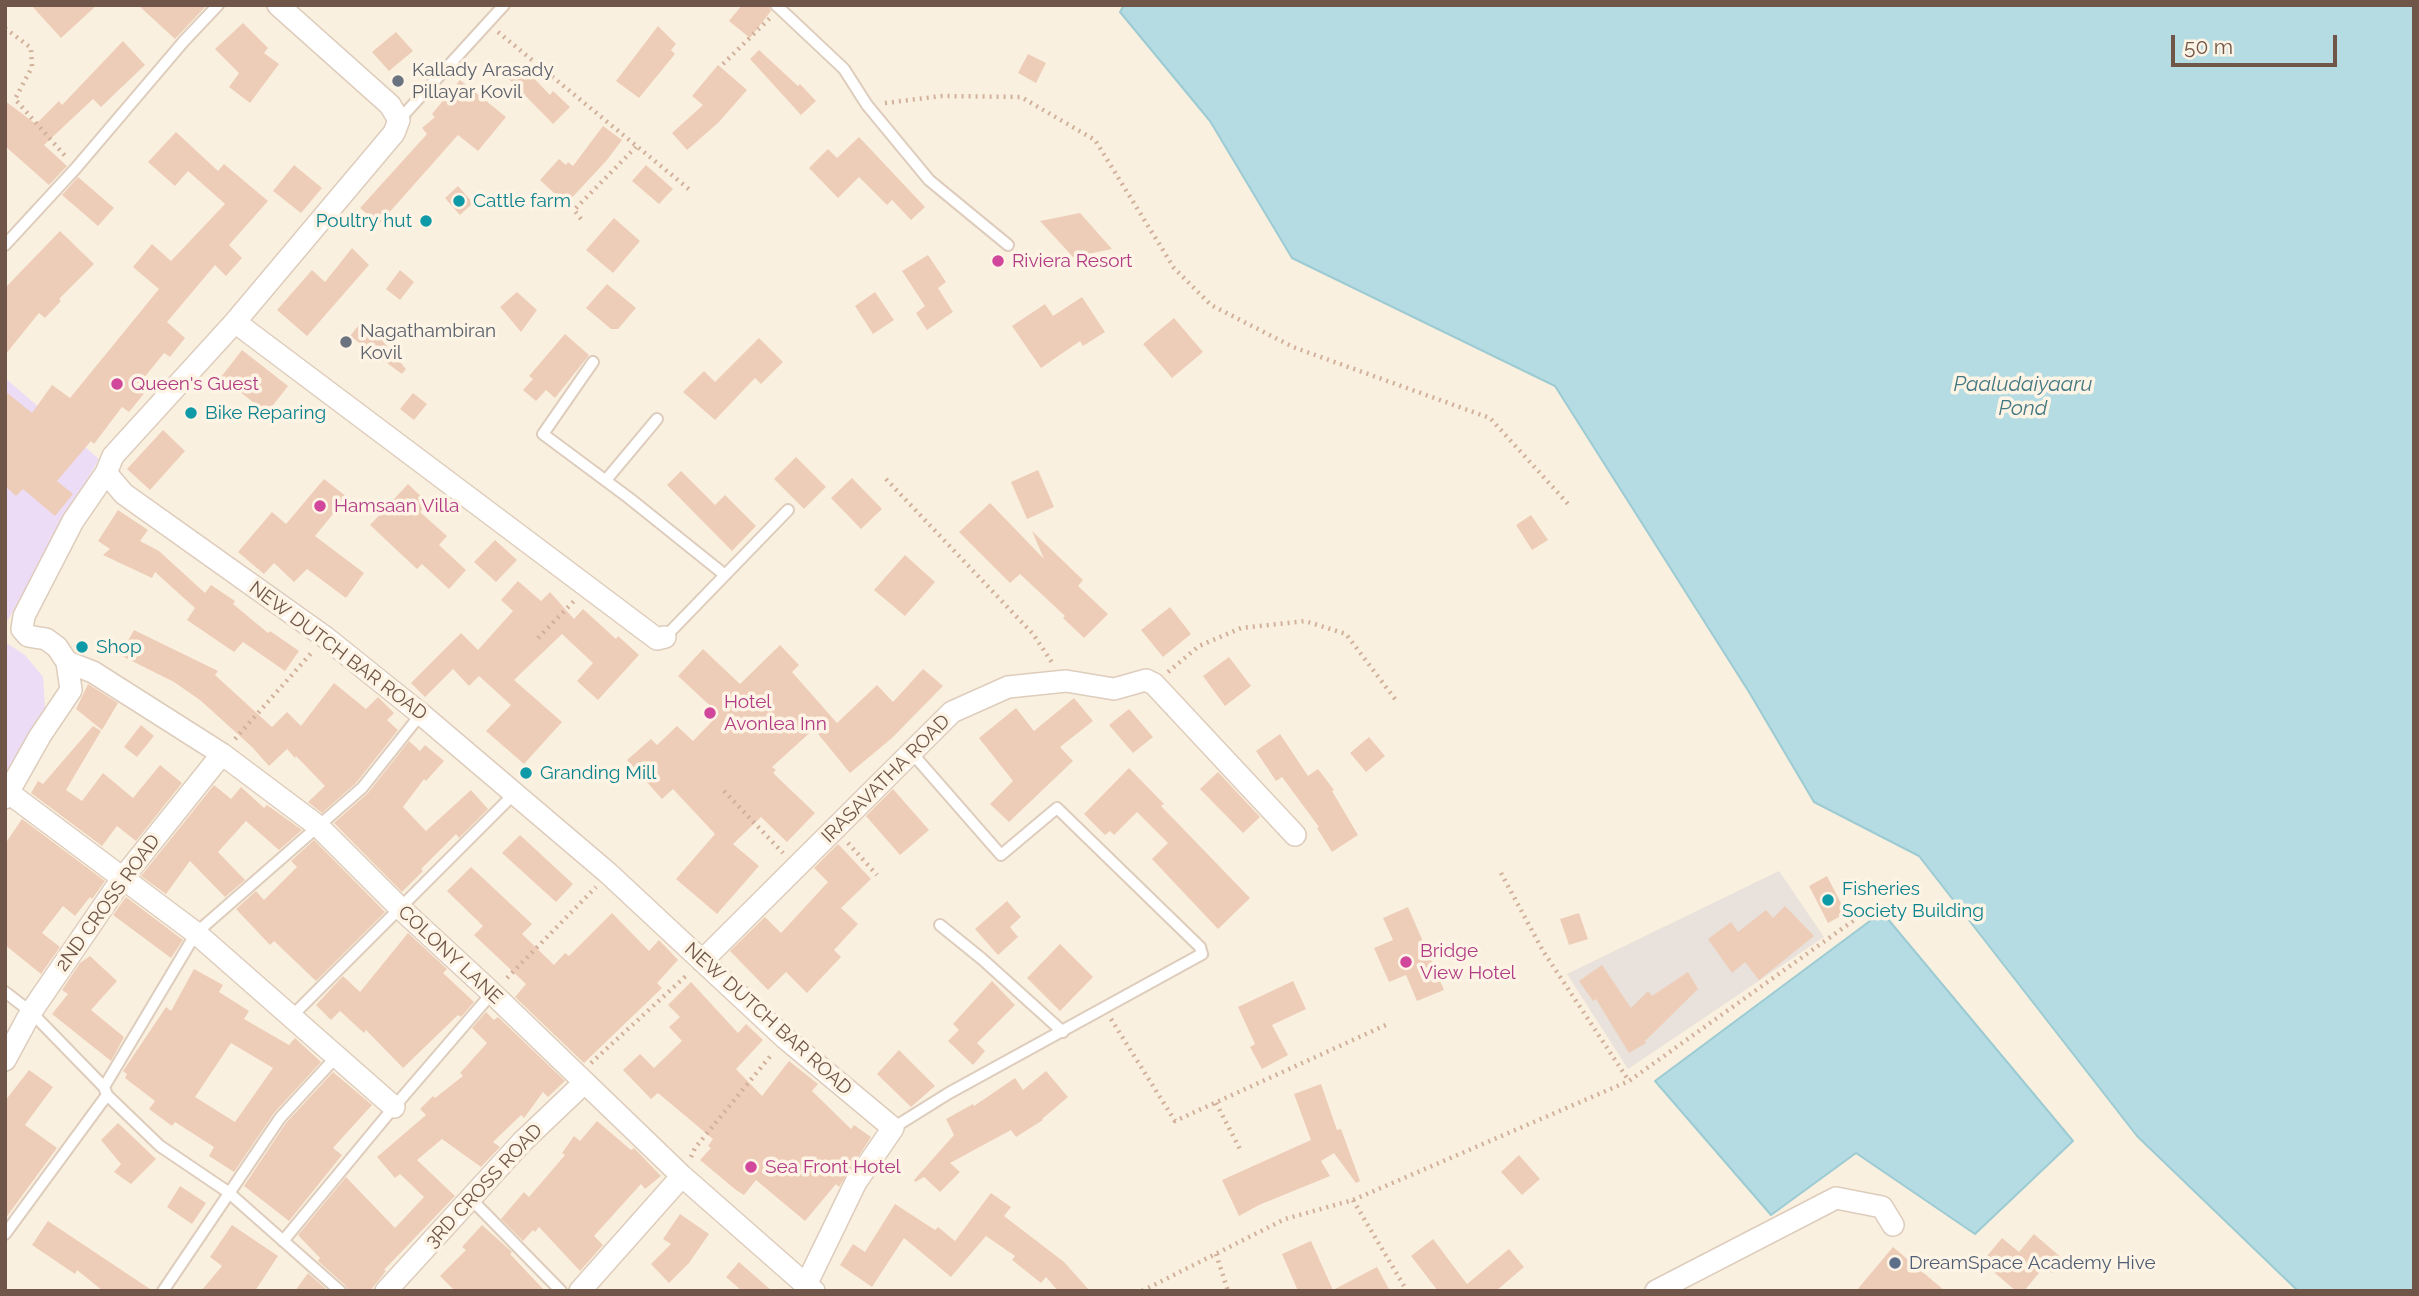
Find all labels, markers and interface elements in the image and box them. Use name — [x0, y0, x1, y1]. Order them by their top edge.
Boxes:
scale bar — [2174, 21, 2340, 65]
text: 50 m — [2184, 34, 2233, 59]
place label: Kallady Arasady Pillayar Kovil — [412, 59, 554, 103]
marker: Kallady Arasady Pillayar Kovil — [390, 73, 406, 89]
place label: Cattle farm — [473, 190, 571, 212]
marker: Cattle farm — [451, 193, 467, 209]
place label: Poultry hut — [316, 210, 412, 232]
marker: Poultry hut — [418, 213, 434, 229]
place label: Riviera Resort — [1012, 250, 1132, 272]
marker: Riviera Resort — [990, 253, 1006, 269]
place label: Nagathambiran Kovil — [360, 320, 496, 364]
marker: Nagathambiran Kovil — [338, 334, 354, 350]
water label: Paaludaiyaaru Pond — [1953, 372, 2093, 422]
place label: Queen's Guest — [131, 373, 259, 395]
marker: Queen's Guest — [109, 376, 125, 392]
place label: Bike Reparing — [205, 402, 326, 424]
marker: Bike Reparing — [183, 405, 199, 421]
place label: Hamsaan Villa — [334, 495, 459, 517]
marker: Hamsaan Villa — [312, 498, 328, 514]
street label: NEW DUTCH BAR ROAD — [244, 577, 432, 725]
place label: Shop — [96, 636, 142, 658]
marker: Shop — [74, 639, 90, 655]
place label: Hotel Avonlea Inn — [724, 691, 827, 735]
marker: Hotel Avonlea Inn — [702, 705, 718, 721]
street label: IRASAVATHA ROAD — [817, 710, 955, 848]
place label: Granding Mill — [540, 762, 656, 784]
marker: Granding Mill — [518, 765, 534, 781]
street label: 2ND CROSS ROAD — [51, 830, 165, 976]
place label: Fisheries Society Building — [1842, 878, 1984, 922]
marker: Fisheries Society Building — [1820, 892, 1836, 908]
street label: COLONY LANE — [393, 901, 507, 1009]
street label: NEW DUTCH BAR ROAD — [680, 938, 856, 1100]
place label: Bridge View Hotel — [1420, 940, 1516, 984]
marker: Bridge View Hotel — [1398, 954, 1414, 970]
street label: 3RD CROSS ROAD — [421, 1119, 547, 1253]
place label: Sea Front Hotel — [765, 1156, 901, 1178]
marker: Sea Front Hotel — [743, 1159, 759, 1175]
place label: DreamSpace Academy Hive — [1909, 1252, 2156, 1274]
marker: DreamSpace Academy Hive — [1887, 1255, 1903, 1271]

